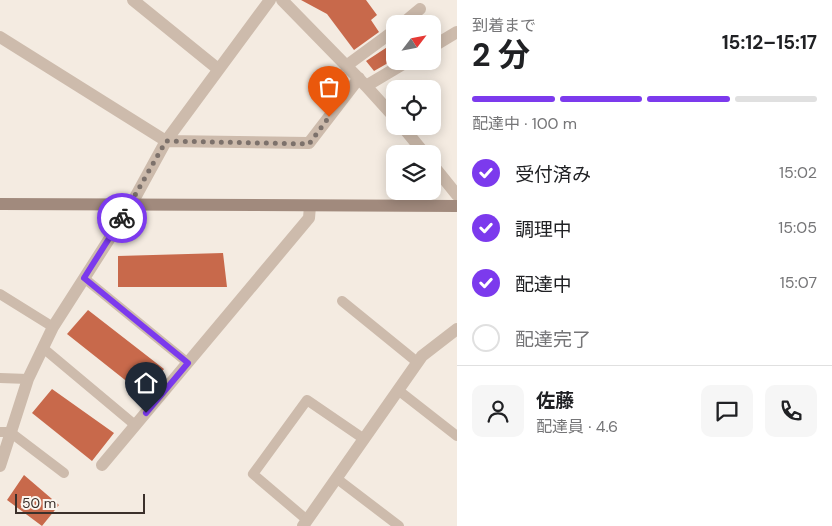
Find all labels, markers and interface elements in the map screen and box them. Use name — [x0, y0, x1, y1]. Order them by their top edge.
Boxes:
north arrow — [386, 15, 441, 70]
map controls — [386, 15, 441, 200]
text: 到着まで — [472, 15, 536, 36]
text: 15:12–15:17 — [722, 30, 817, 55]
text: 2 分 — [472, 34, 530, 76]
pin — [308, 66, 350, 117]
icon: bag — [315, 73, 343, 101]
button: locate — [386, 80, 441, 135]
text: 配達中 · 100 m — [472, 113, 577, 134]
button: layers — [386, 145, 441, 200]
icon: check — [472, 159, 500, 187]
text: 受付済み — [515, 162, 591, 187]
text: 15:02 — [779, 162, 817, 183]
courier — [97, 193, 147, 243]
icon: bike — [108, 204, 136, 232]
icon: check — [472, 214, 500, 242]
text: 調理中 — [515, 217, 572, 242]
text: 15:05 — [778, 217, 817, 238]
icon: check — [472, 269, 500, 297]
text: 配達中 — [515, 272, 572, 297]
text: 15:07 — [780, 272, 817, 293]
text: 配達完了 — [515, 327, 591, 352]
pin — [125, 362, 167, 413]
icon: home — [132, 369, 160, 397]
button: person — [472, 385, 524, 437]
button: chat — [701, 385, 753, 437]
button: phone — [765, 385, 817, 437]
text: 佐藤 — [536, 388, 574, 413]
text: 配達員 · 4.6 — [536, 416, 618, 437]
scale bar — [15, 491, 145, 514]
text: 50 m — [22, 494, 56, 512]

